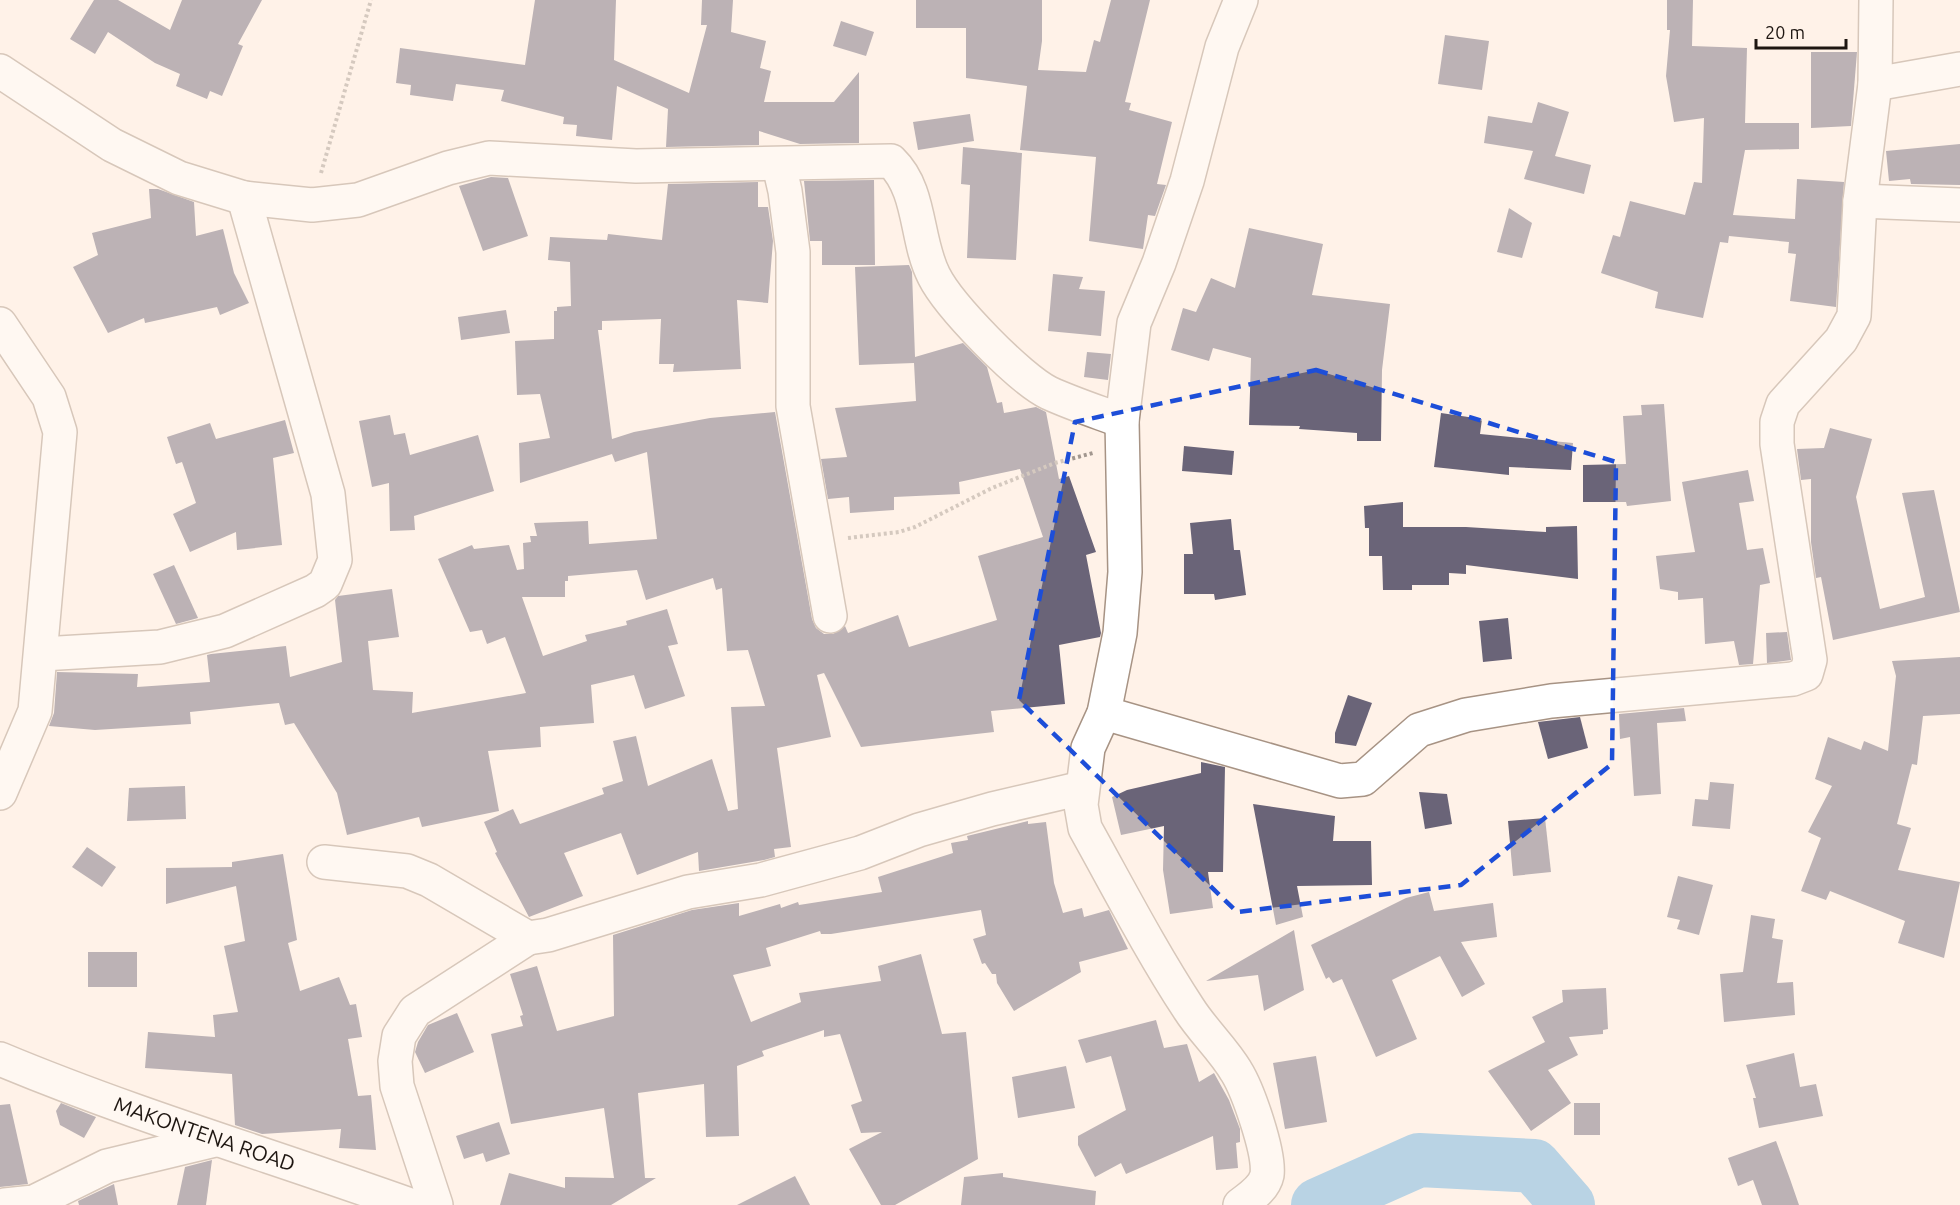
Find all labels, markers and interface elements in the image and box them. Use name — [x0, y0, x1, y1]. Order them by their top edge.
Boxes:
scale bar — [1756, 12, 1846, 50]
text: 20 m — [1765, 22, 1805, 42]
street label: MAKONTENA ROAD — [111, 1091, 299, 1176]

